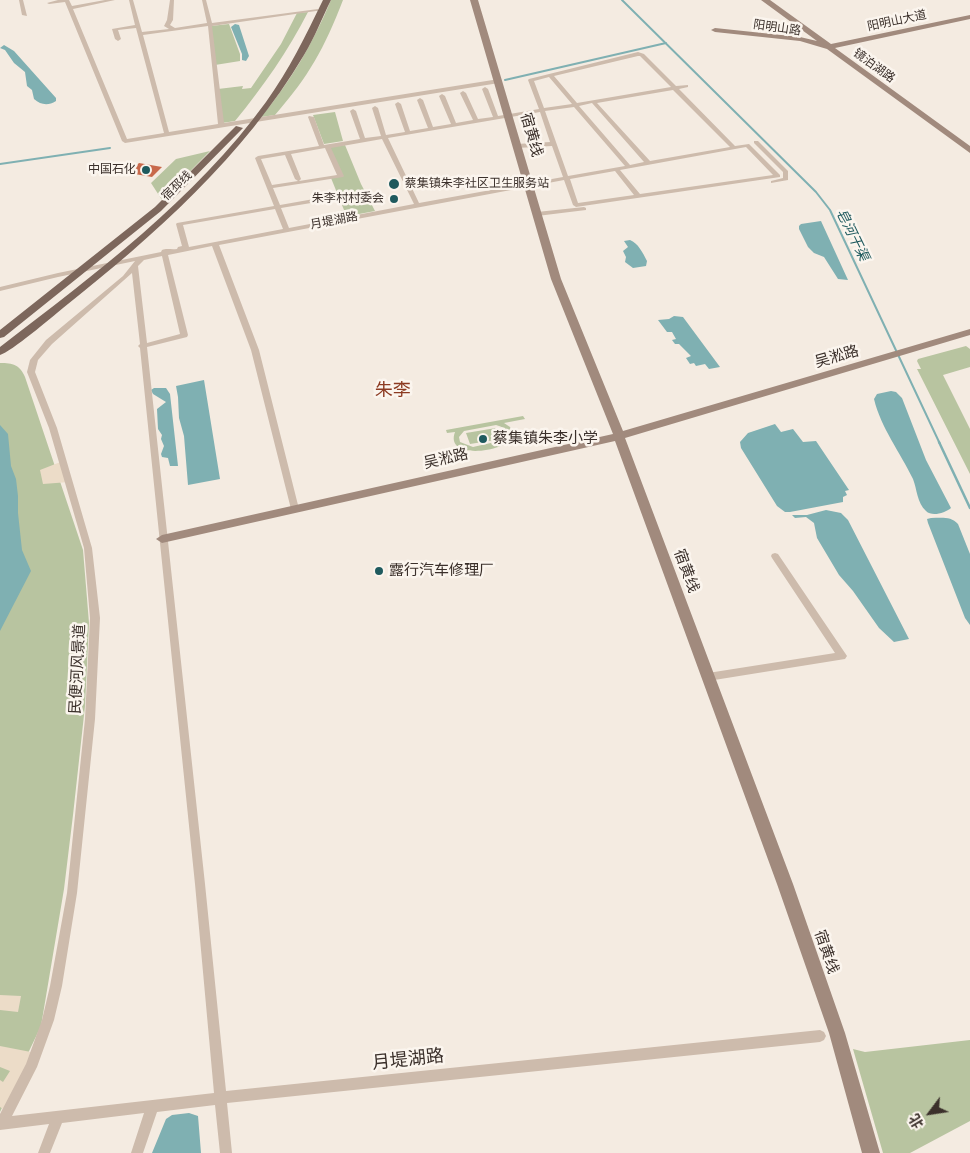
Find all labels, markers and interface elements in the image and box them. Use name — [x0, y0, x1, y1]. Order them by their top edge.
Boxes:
street label: 阳明山大道 — [866, 8, 928, 34]
street label: 阳明山路 — [752, 18, 802, 38]
street label: 镜泊湖路 — [850, 46, 898, 86]
street label: 宿黄线 — [516, 111, 546, 159]
place label: 中国石化 — [88, 163, 136, 177]
marker: 中国石化 — [140, 164, 152, 176]
street label: 宿邳线 — [159, 168, 195, 204]
marker: 蔡集镇朱李社区卫生服务站 — [387, 177, 401, 191]
place label: 蔡集镇朱李社区卫生服务站 — [405, 177, 549, 191]
place label: 朱李村村委会 — [312, 192, 384, 206]
marker: 朱李村村委会 — [388, 193, 400, 205]
water label: 皂河干渠 — [832, 206, 872, 264]
street label: 月堤湖路 — [309, 209, 359, 233]
street label: 吴淞路 — [813, 342, 861, 372]
district label: 朱李 — [375, 380, 411, 402]
place label: 蔡集镇朱李小学 — [493, 430, 598, 448]
marker: 蔡集镇朱李小学 — [477, 433, 489, 445]
street label: 吴淞路 — [422, 445, 470, 473]
street label: 宿黄线 — [670, 547, 702, 595]
place label: 露行汽车修理厂 — [389, 562, 494, 580]
marker: 露行汽车修理厂 — [373, 565, 385, 577]
street label: 民便河风景道 — [67, 624, 89, 714]
street label: 宿黄线 — [810, 928, 842, 976]
street label: 月堤湖路 — [371, 1045, 445, 1075]
north arrow — [905, 1088, 955, 1138]
text: 北 — [906, 1111, 928, 1131]

